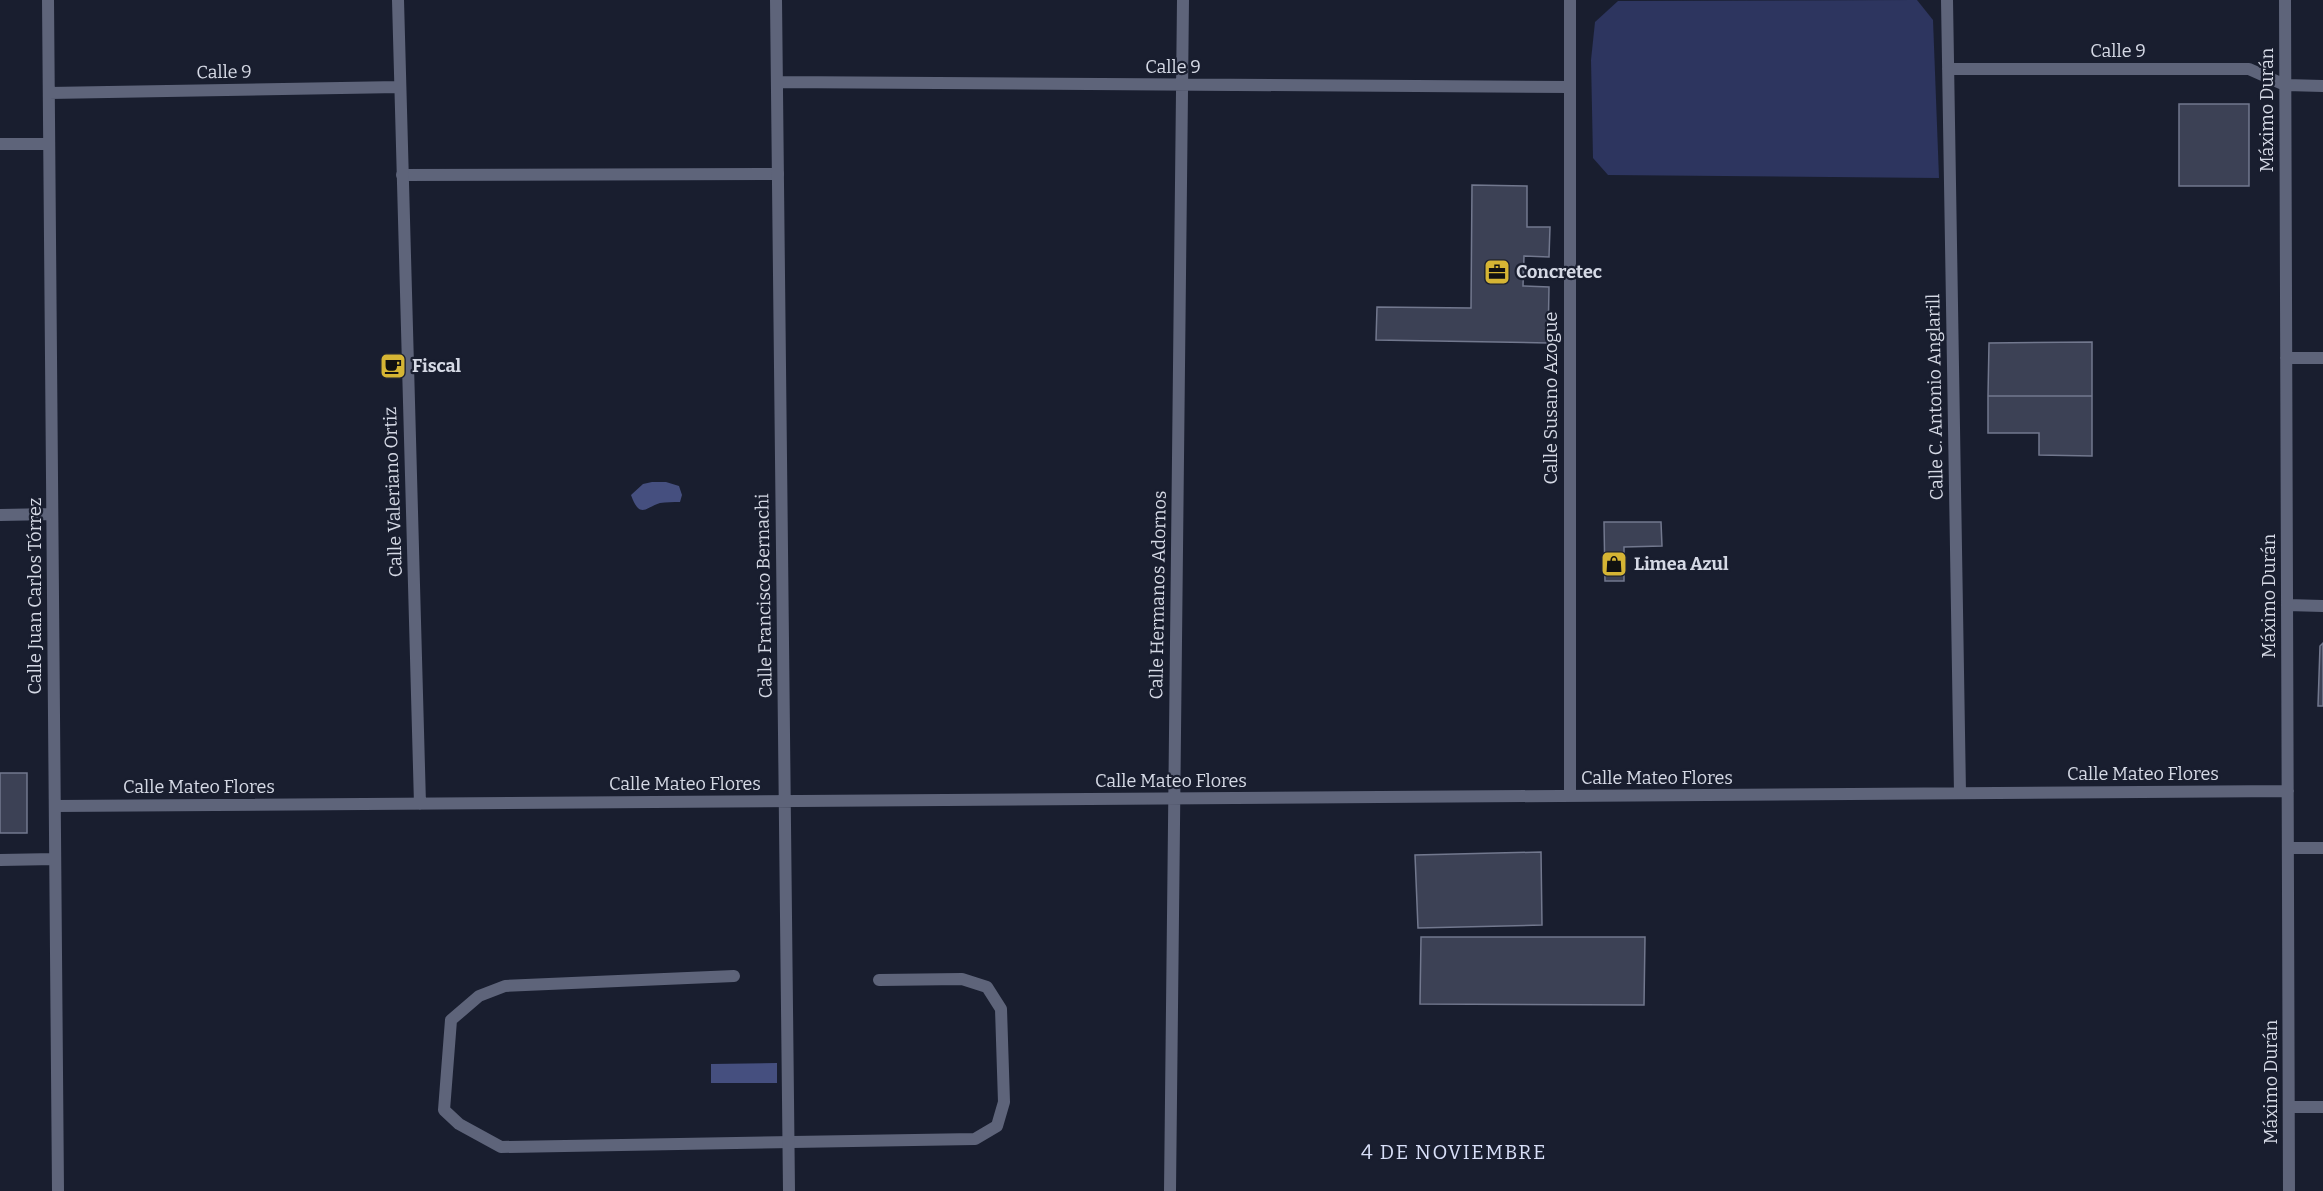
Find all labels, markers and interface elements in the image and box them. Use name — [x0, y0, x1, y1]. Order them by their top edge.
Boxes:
street label: Calle 9 — [2090, 40, 2146, 62]
street label: Máximo Durán — [2256, 47, 2278, 172]
street label: Calle 9 — [1145, 56, 1201, 78]
street label: Calle 9 — [196, 61, 252, 83]
office icon: Concretec — [1482, 257, 1512, 287]
place label: Concretec — [1516, 261, 1602, 283]
street label: Calle C. Antonio Anglarill — [1922, 294, 1948, 500]
street label: Calle Susano Azogue — [1540, 312, 1562, 484]
cafe icon: Fiscal — [378, 351, 408, 381]
place label: Fiscal — [412, 355, 462, 377]
street label: Calle Valeriano Ortiz — [379, 406, 407, 578]
street label: Calle Hermanos Adornos — [1145, 490, 1171, 700]
street label: Calle Francisco Bernachi — [751, 493, 777, 699]
street label: Calle Juan Carlos Tórrez — [24, 498, 46, 694]
street label: Máximo Durán — [2258, 533, 2280, 658]
shop icon: Limea Azul — [1599, 549, 1629, 579]
place label: Limea Azul — [1634, 553, 1729, 575]
street label: Calle Mateo Flores — [2067, 763, 2219, 785]
street label: Calle Mateo Flores — [1581, 767, 1733, 789]
street label: Calle Mateo Flores — [1095, 770, 1247, 792]
street label: Calle Mateo Flores — [609, 773, 761, 795]
street label: Calle Mateo Flores — [123, 776, 275, 798]
street label: Máximo Durán — [2260, 1019, 2282, 1144]
district label: 4 DE NOVIEMBRE — [1361, 1140, 1547, 1164]

